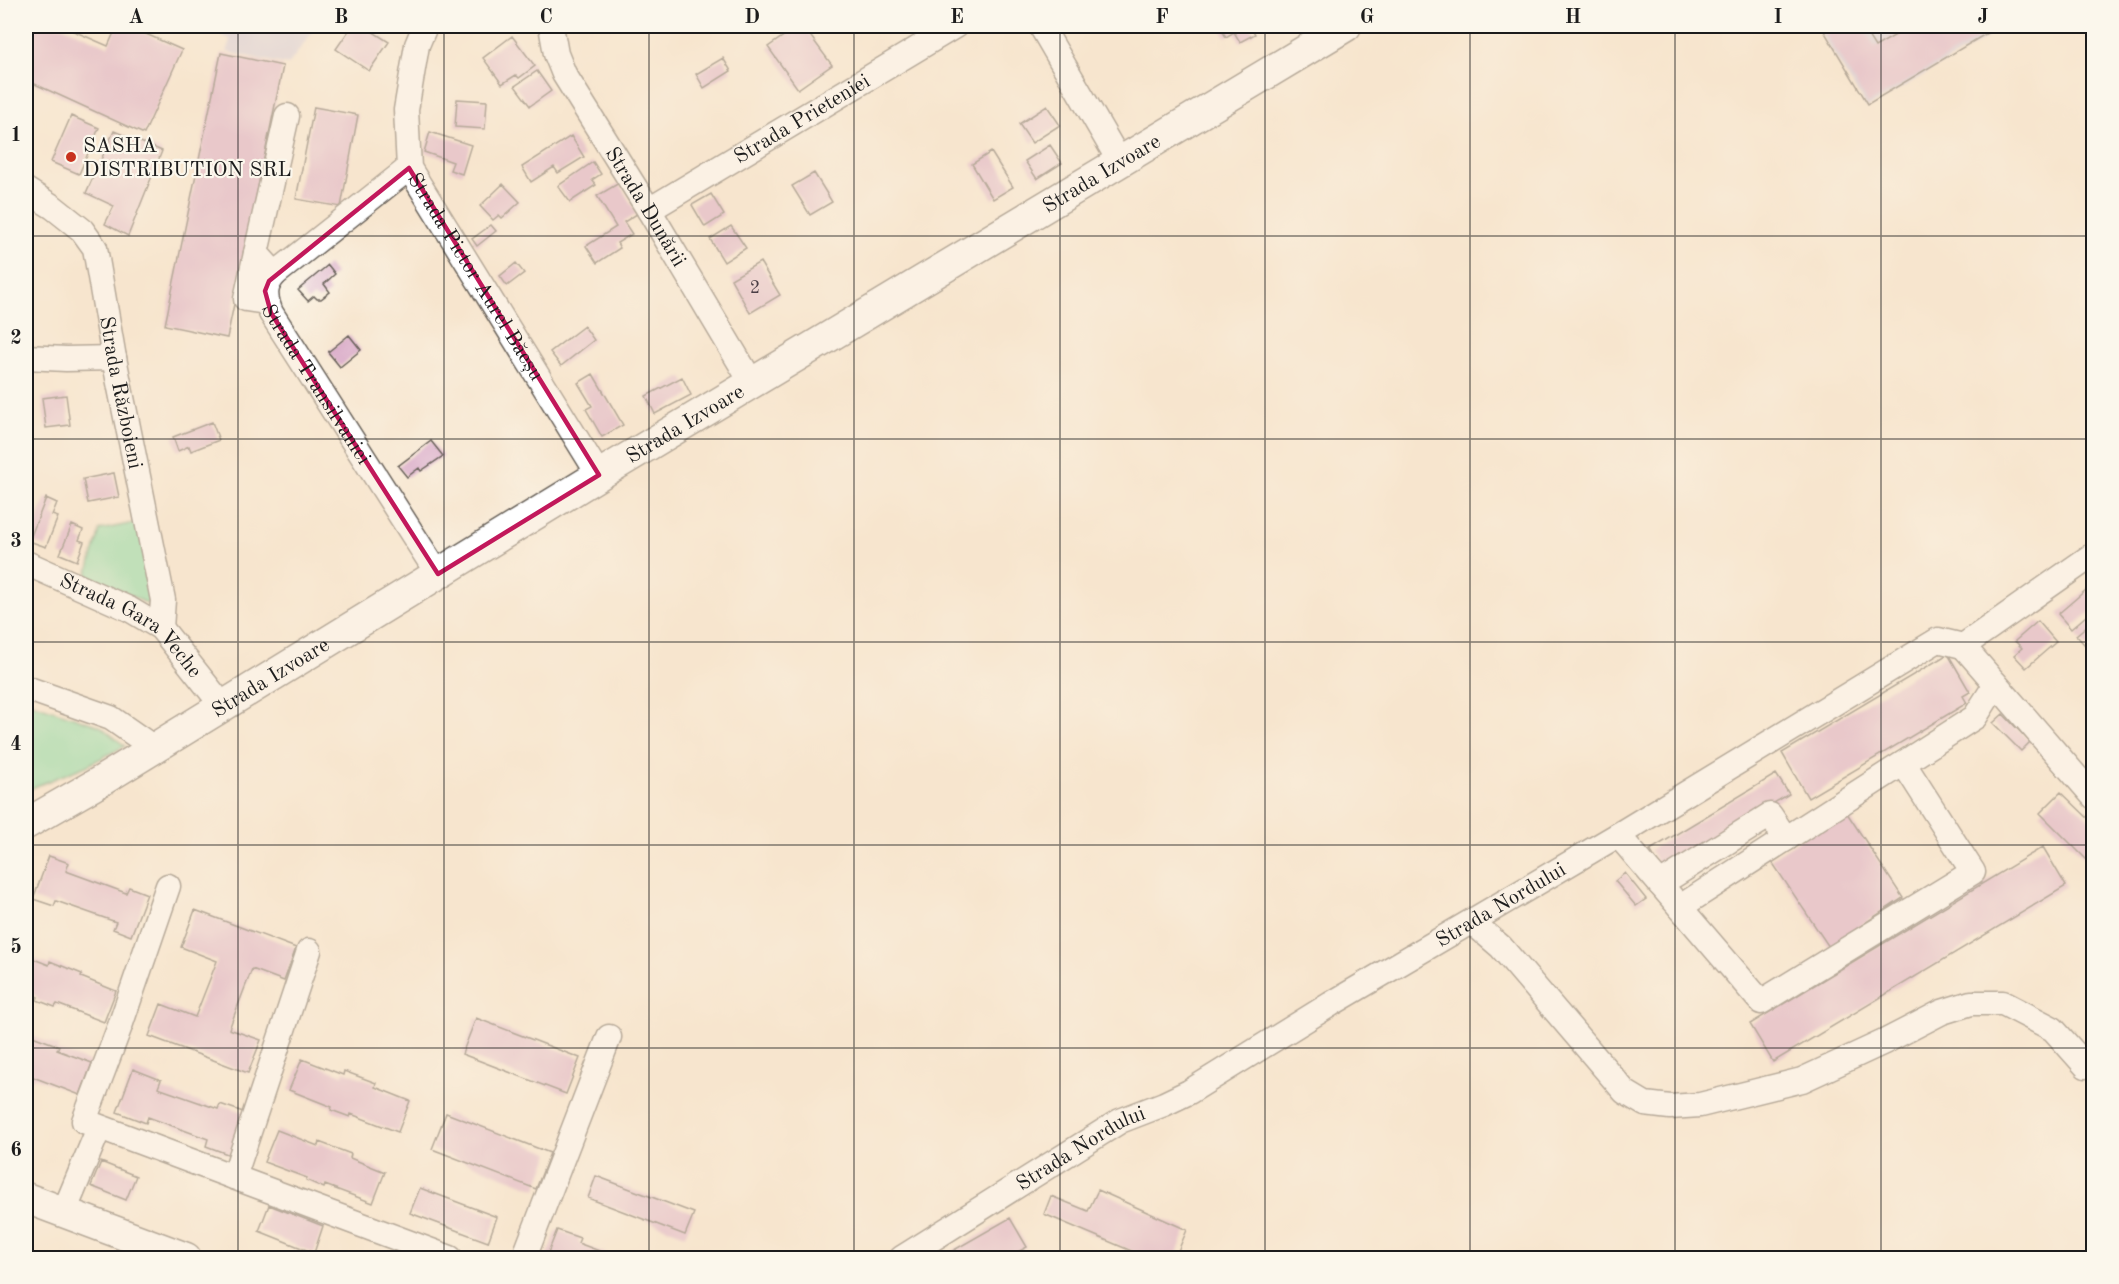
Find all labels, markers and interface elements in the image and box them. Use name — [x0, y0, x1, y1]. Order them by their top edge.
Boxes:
text: A — [128, 8, 144, 28]
text: B — [334, 8, 348, 28]
text: C — [539, 8, 553, 28]
text: D — [744, 8, 760, 28]
text: E — [950, 8, 964, 28]
text: F — [1155, 8, 1169, 28]
text: G — [1360, 8, 1374, 28]
text: H — [1565, 8, 1581, 28]
text: I — [1774, 8, 1782, 28]
text: J — [1978, 8, 1989, 28]
street label: Strada Prieteniei — [731, 71, 874, 168]
text: 1 — [10, 126, 22, 146]
street label: Strada Izvoare — [1040, 131, 1165, 218]
place label: SASHA DISTRIBUTION SRL — [83, 136, 292, 181]
street label: Strada Dunării — [600, 144, 689, 271]
marker: SASHA DISTRIBUTION SRL — [64, 150, 78, 164]
street label: Strada Pictor Aurel Băeșu — [403, 170, 547, 385]
house number: 2 — [750, 279, 760, 297]
street label: Strada Transilvaniei — [257, 301, 374, 468]
street label: Strada Războieni — [95, 315, 145, 471]
text: 2 — [10, 329, 22, 349]
street label: Strada Izvoare — [623, 381, 748, 468]
text: 3 — [10, 532, 22, 552]
street label: Strada Gara Veche — [56, 570, 205, 682]
street label: Strada Izvoare — [209, 634, 333, 722]
text: 4 — [10, 735, 22, 755]
street label: Strada Nordului — [1433, 859, 1570, 952]
text: 5 — [10, 937, 22, 958]
street label: Strada Nordului — [1013, 1103, 1148, 1195]
text: 6 — [10, 1141, 22, 1161]

